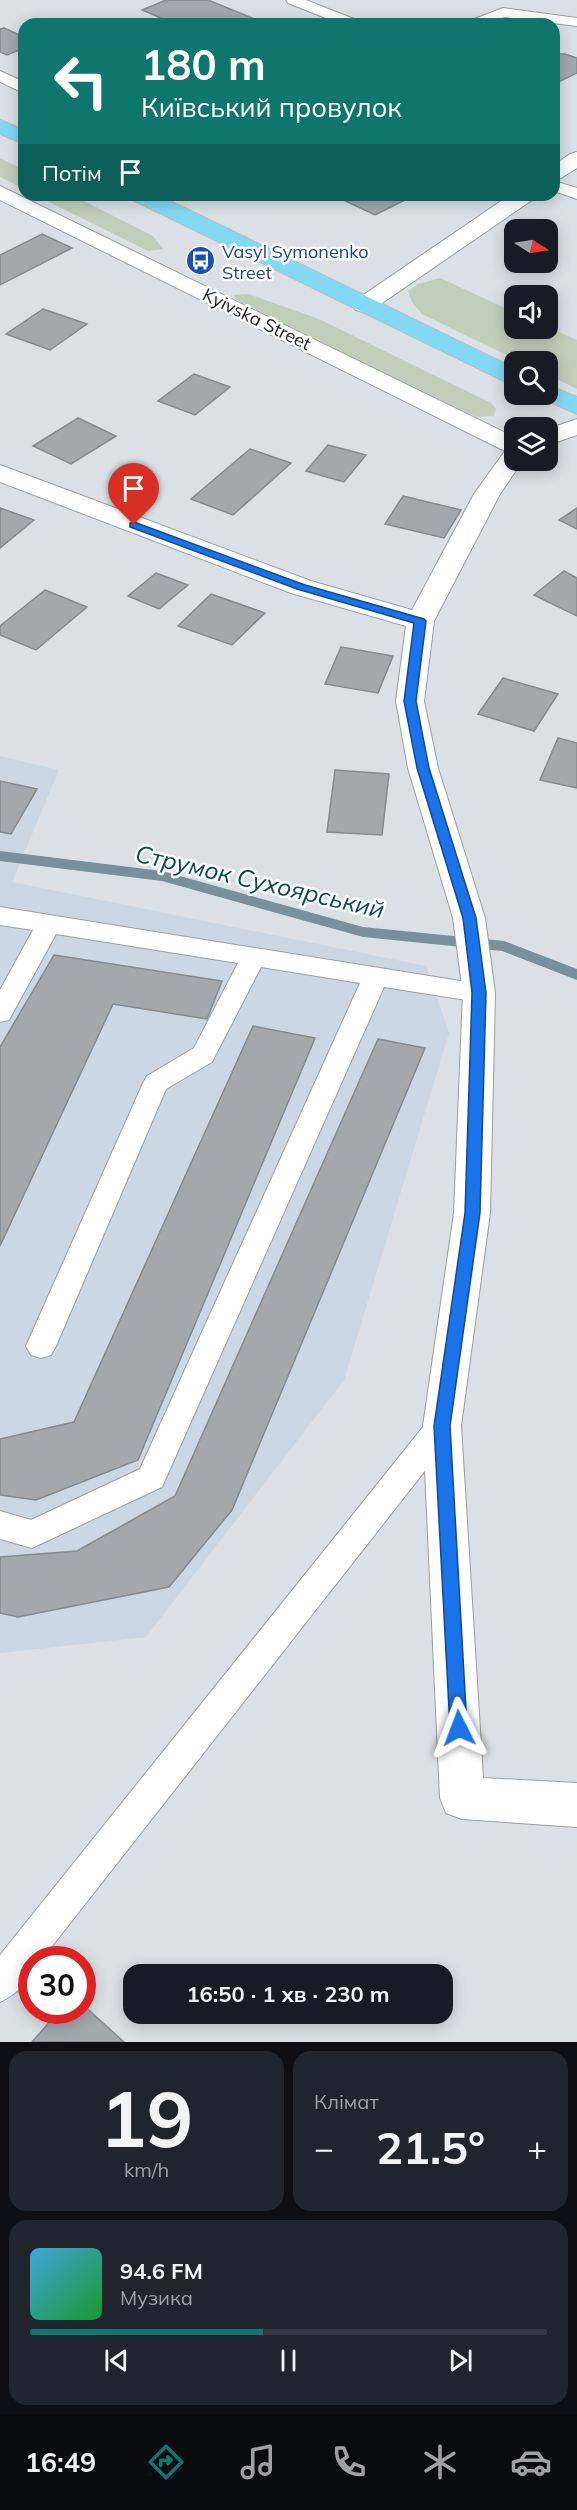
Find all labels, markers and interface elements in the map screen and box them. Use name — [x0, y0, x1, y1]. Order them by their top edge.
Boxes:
text: 180 m — [141, 38, 266, 91]
icon: left — [42, 42, 120, 120]
text: Київський провулок — [141, 90, 402, 124]
icon: arrive — [114, 156, 147, 189]
text: Потім — [42, 159, 102, 187]
north arrow — [504, 219, 558, 273]
map controls — [504, 219, 558, 471]
place label: Vasyl Symonenko Street — [222, 240, 369, 284]
bus stop icon: Vasyl Symonenko Street — [185, 245, 217, 277]
street label: Kyivska Street — [199, 283, 315, 355]
button: sound — [504, 285, 558, 339]
button: search — [504, 351, 558, 405]
button: layers — [504, 417, 558, 471]
pin — [108, 463, 159, 525]
icon: arrive — [117, 472, 150, 505]
water label: Струмок Сухоярський — [133, 838, 387, 924]
position arrow — [427, 1696, 491, 1760]
speed limit sign: 30 — [18, 1946, 96, 2024]
text: 16:50 · 1 хв · 230 m — [186, 1980, 390, 2008]
text: 19 — [100, 2069, 193, 2167]
text: Клімат — [314, 2089, 379, 2114]
text: 21.5° — [376, 2119, 485, 2175]
text: − — [314, 2127, 334, 2168]
text: + — [527, 2127, 547, 2168]
text: km/h — [124, 2157, 169, 2182]
text: 94.6 FM — [120, 2257, 203, 2285]
text: Музика — [120, 2285, 193, 2310]
icon: previous — [100, 2344, 133, 2377]
icon: pause — [272, 2344, 305, 2377]
icon: next — [444, 2344, 477, 2377]
icon: directions — [145, 2441, 187, 2483]
icon: music — [237, 2441, 279, 2483]
icon: phone — [328, 2441, 370, 2483]
icon: climate — [419, 2441, 461, 2483]
icon: car — [510, 2441, 552, 2483]
text: 16:49 — [25, 2445, 96, 2479]

